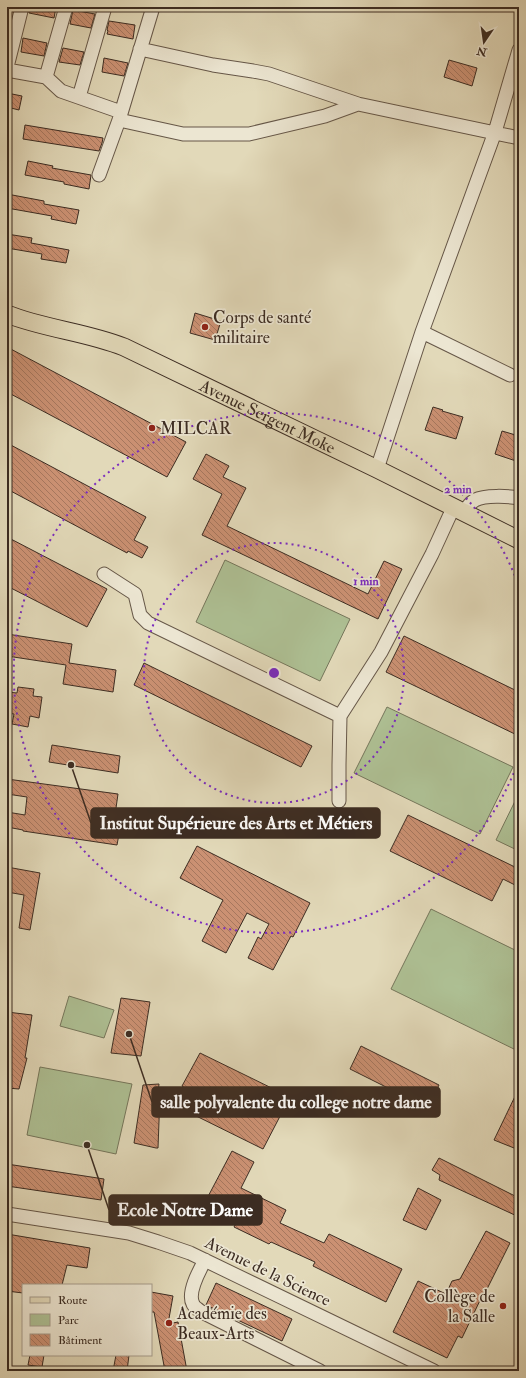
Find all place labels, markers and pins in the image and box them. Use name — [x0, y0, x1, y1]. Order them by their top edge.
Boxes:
place label: Corps de santé militaire — [213, 307, 312, 348]
marker: Corps de santé militaire — [200, 322, 210, 332]
place label: MILCAR — [160, 418, 232, 439]
marker: MILCAR — [147, 423, 157, 433]
centre of rings — [267, 666, 281, 680]
callout: Institut Supérieure des Arts et Métiers — [91, 808, 380, 838]
callout: salle polyvalente du college notre dame — [152, 1087, 440, 1117]
callout: Ecole Notre Dame — [109, 1195, 262, 1225]
place label: Collège de la Salle — [424, 1286, 495, 1327]
marker: Collège de la Salle — [498, 1301, 508, 1311]
place label: Académie des Beaux-Arts — [176, 1303, 267, 1344]
marker: Académie des Beaux-Arts — [164, 1318, 174, 1328]

